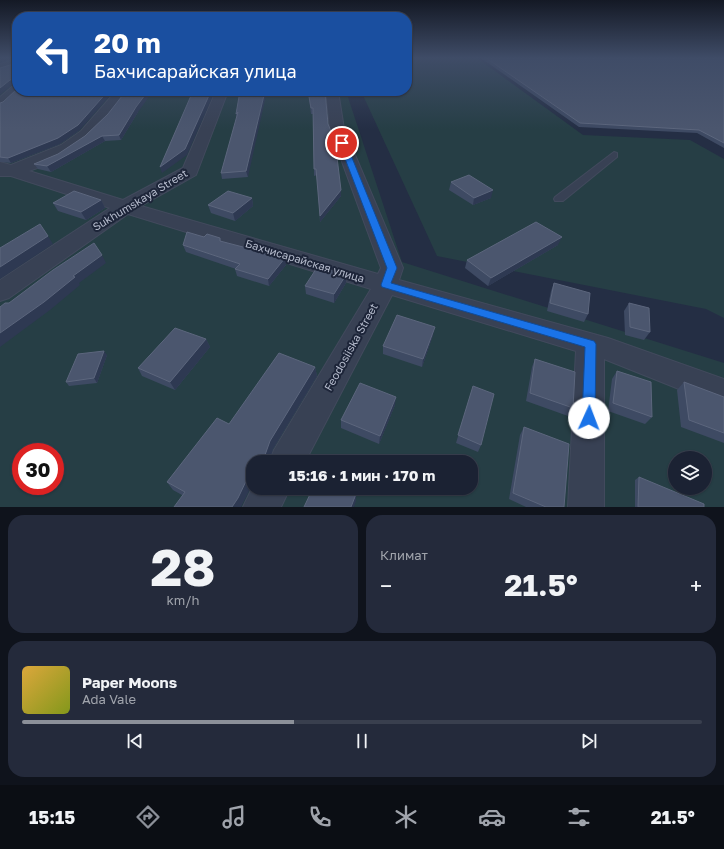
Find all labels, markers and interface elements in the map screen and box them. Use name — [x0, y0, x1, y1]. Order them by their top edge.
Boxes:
text: 20 m — [94, 26, 161, 59]
icon: left — [28, 28, 80, 80]
text: Бахчисарайская улица — [94, 60, 297, 82]
pin — [325, 126, 359, 160]
icon: arrive — [331, 132, 353, 154]
street label: Sukhumskaya Street — [90, 166, 190, 233]
street label: Бахчисарайская улица — [244, 236, 366, 285]
street label: Feodosiiska Street — [321, 301, 380, 393]
position arrow — [568, 397, 610, 439]
speed limit sign: 30 — [12, 443, 64, 495]
map controls — [668, 451, 712, 495]
button: layers — [668, 451, 712, 495]
text: 15:16 · 1 мин · 170 m — [289, 466, 435, 484]
text: 28 — [150, 535, 216, 597]
text: Климат — [380, 547, 428, 563]
text: 21.5° — [504, 567, 578, 603]
text: − — [380, 572, 392, 599]
text: + — [690, 572, 702, 599]
text: km/h — [166, 592, 200, 608]
text: Paper Moons — [82, 673, 177, 691]
text: Ada Vale — [82, 691, 136, 707]
icon: previous — [124, 730, 146, 752]
icon: pause — [351, 730, 373, 752]
icon: next — [578, 730, 600, 752]
icon: directions — [134, 803, 162, 831]
icon: music — [220, 803, 248, 831]
icon: phone — [306, 803, 334, 831]
icon: climate — [392, 803, 420, 831]
icon: car — [478, 803, 506, 831]
icon: filters — [565, 803, 593, 831]
text: 15:15 — [29, 806, 75, 828]
text: 21.5° — [651, 806, 695, 828]

